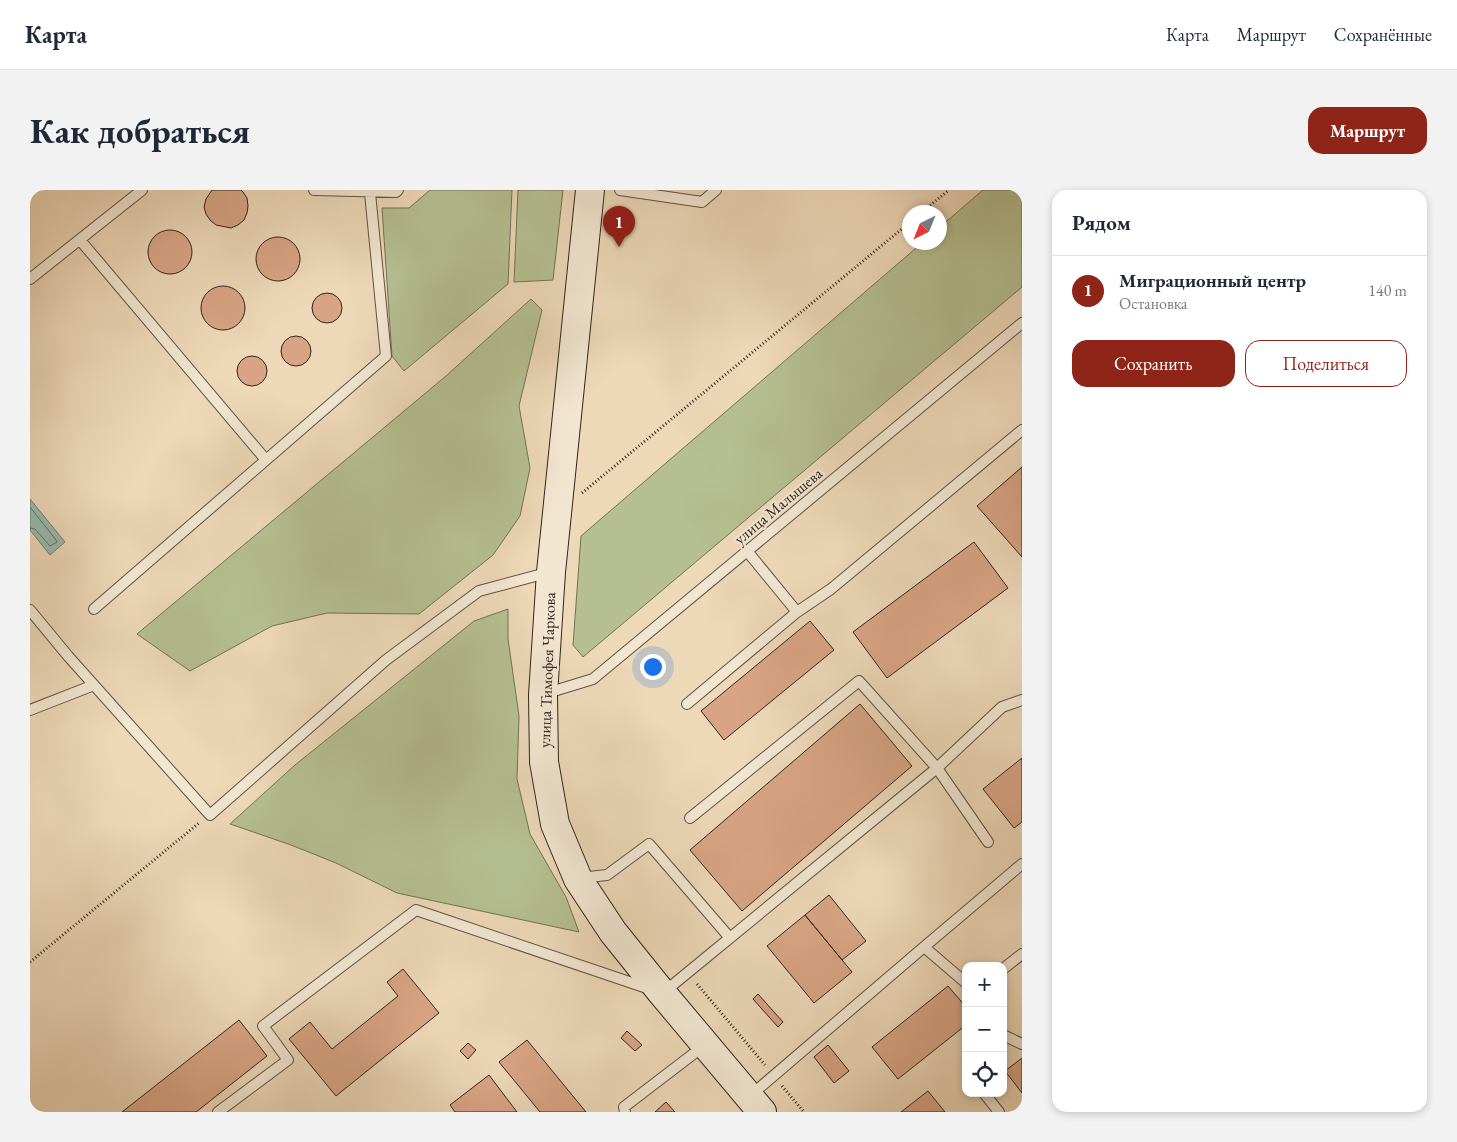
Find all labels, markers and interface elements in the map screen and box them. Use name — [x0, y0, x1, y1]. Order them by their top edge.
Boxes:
text: Карта — [25, 19, 87, 50]
text: Карта — [1166, 23, 1209, 46]
text: Маршрут — [1237, 23, 1306, 46]
text: Сохранённые — [1334, 23, 1432, 46]
button: Маршрут — [1308, 107, 1427, 154]
text: Как добраться — [30, 108, 250, 153]
north arrow — [902, 205, 947, 250]
pin: 1 — [603, 206, 635, 247]
text: Рядом — [1072, 209, 1131, 236]
text: Миграционный центр — [1119, 268, 1306, 293]
text: 1 — [1084, 280, 1092, 301]
text: 140 m — [1368, 280, 1407, 301]
text: Остановка — [1119, 293, 1188, 314]
button: Сохранить — [1072, 340, 1235, 387]
button: Поделиться — [1245, 340, 1407, 387]
street label: улица Малышева — [730, 463, 827, 549]
street label: улица Тимофея Чаркова — [534, 591, 560, 748]
your location — [640, 654, 666, 680]
map controls — [962, 962, 1007, 1097]
button: + — [962, 962, 1007, 1007]
button: − — [962, 1007, 1007, 1052]
button: locate — [962, 1052, 1007, 1097]

